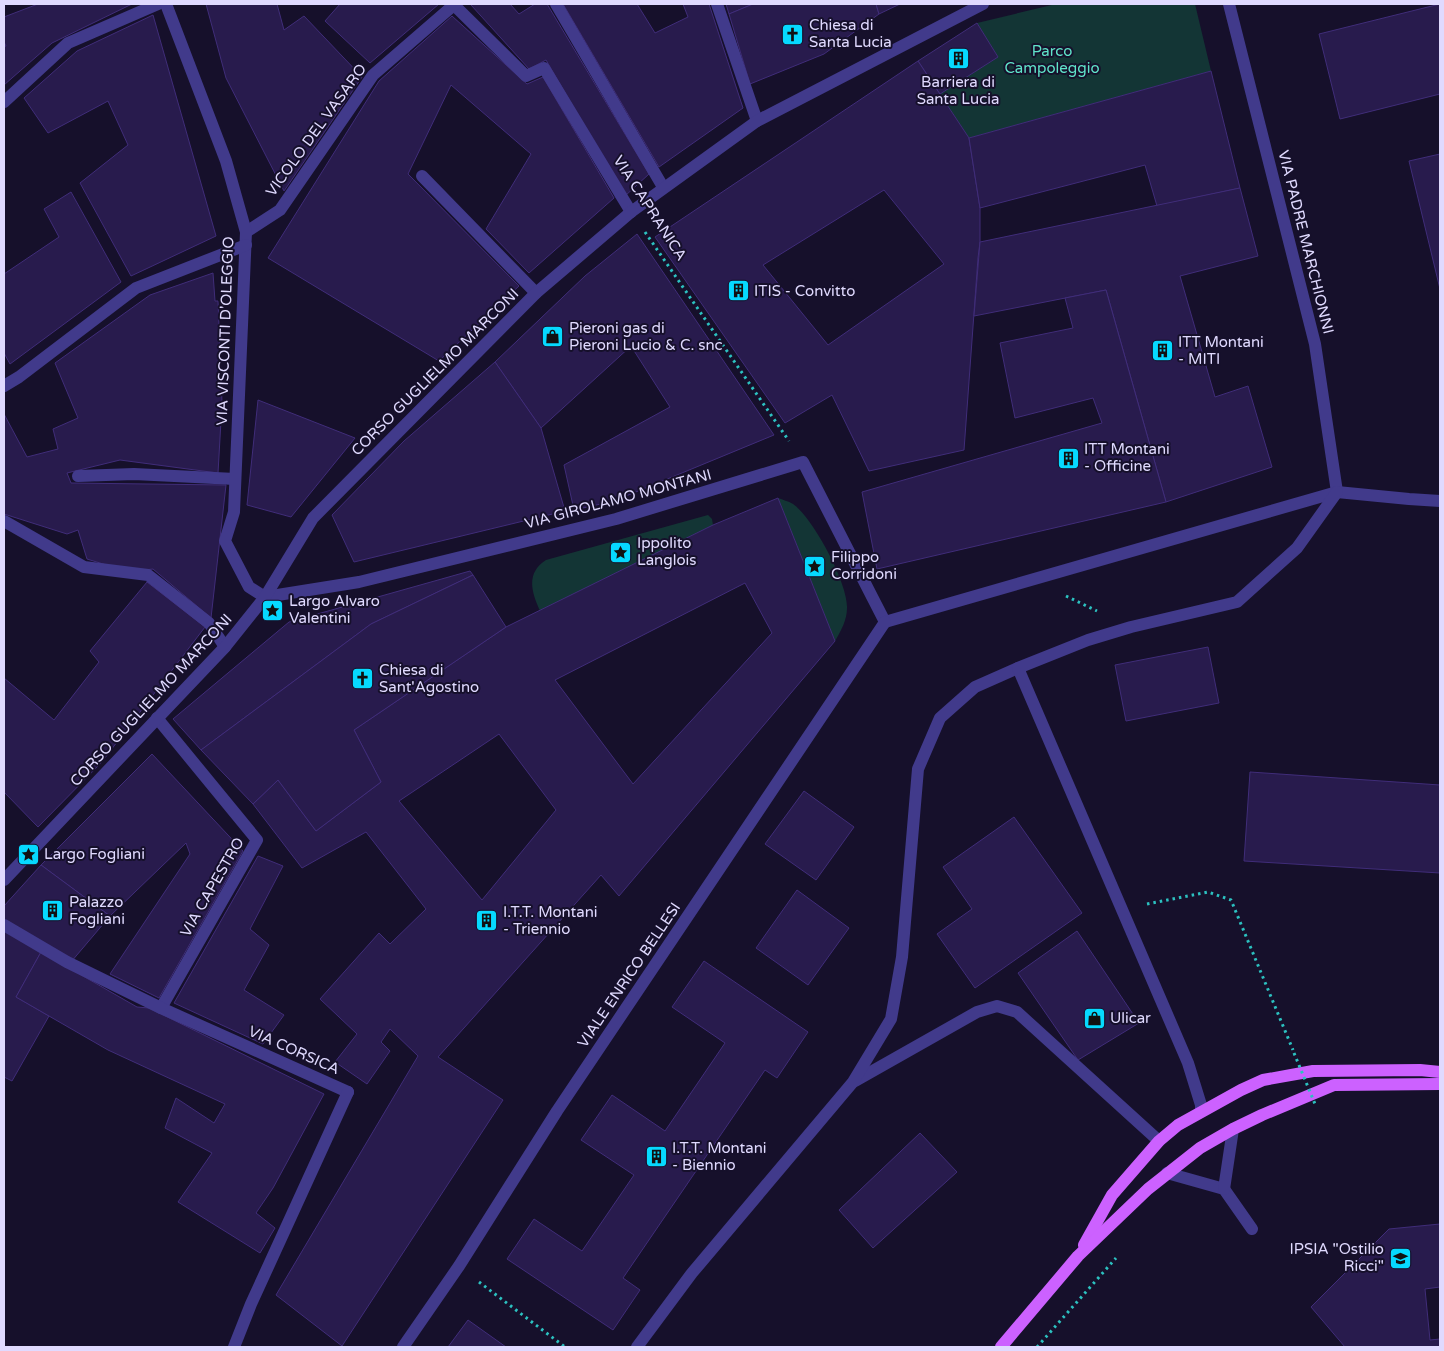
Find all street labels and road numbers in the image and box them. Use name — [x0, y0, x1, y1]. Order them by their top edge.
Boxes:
street label: VICOLO DEL VASARO — [262, 60, 370, 200]
street label: VIA PADRE MARCHIONNI — [1274, 148, 1338, 336]
street label: VIA CAPRANICA — [609, 152, 691, 264]
street label: VIA VISCONTI D'OLEGGIO — [213, 236, 237, 426]
street label: CORSO GUGLIELMO MARCONI — [348, 285, 522, 459]
street label: VIA GIROLAMO MONTANI — [523, 465, 713, 533]
street label: CORSO GUGLIELMO MARCONI — [66, 610, 236, 790]
street label: VIA CAPESTRO — [176, 834, 248, 940]
street label: VIALE ENRICO BELLESI — [574, 899, 684, 1051]
street label: VIA CORSICA — [246, 1022, 342, 1078]

